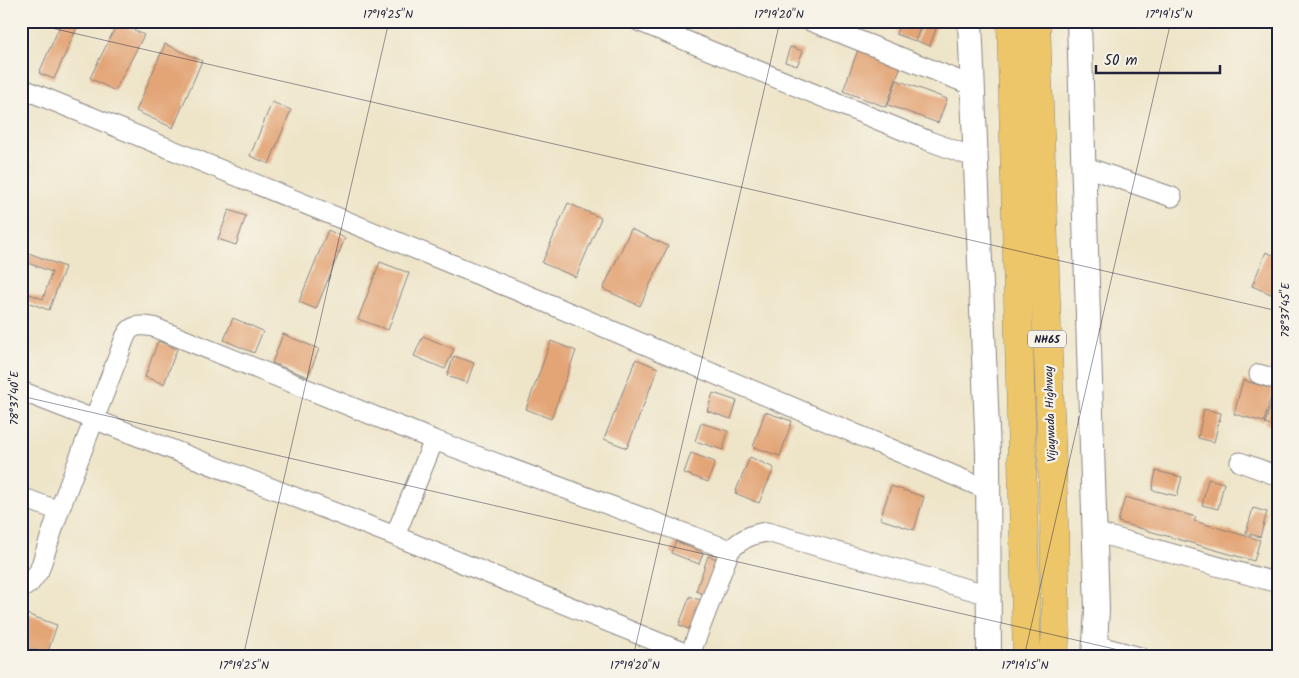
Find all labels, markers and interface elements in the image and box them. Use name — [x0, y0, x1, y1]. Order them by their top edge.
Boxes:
text: 17°19'25"N — [363, 5, 413, 24]
text: 17°19'20"N — [754, 5, 804, 24]
text: 17°19'15"N — [1145, 5, 1193, 24]
scale bar — [1096, 42, 1220, 74]
text: 50 m — [1104, 49, 1138, 73]
text: 78°37'45"E — [1276, 282, 1295, 338]
road number: NH65 — [1028, 330, 1066, 348]
street label: Vijaywada Highway — [1039, 365, 1062, 462]
text: 78°37'40"E — [5, 370, 24, 425]
text: 17°19'25"N — [219, 656, 269, 675]
text: 17°19'20"N — [610, 656, 660, 675]
text: 17°19'15"N — [1001, 656, 1049, 675]

